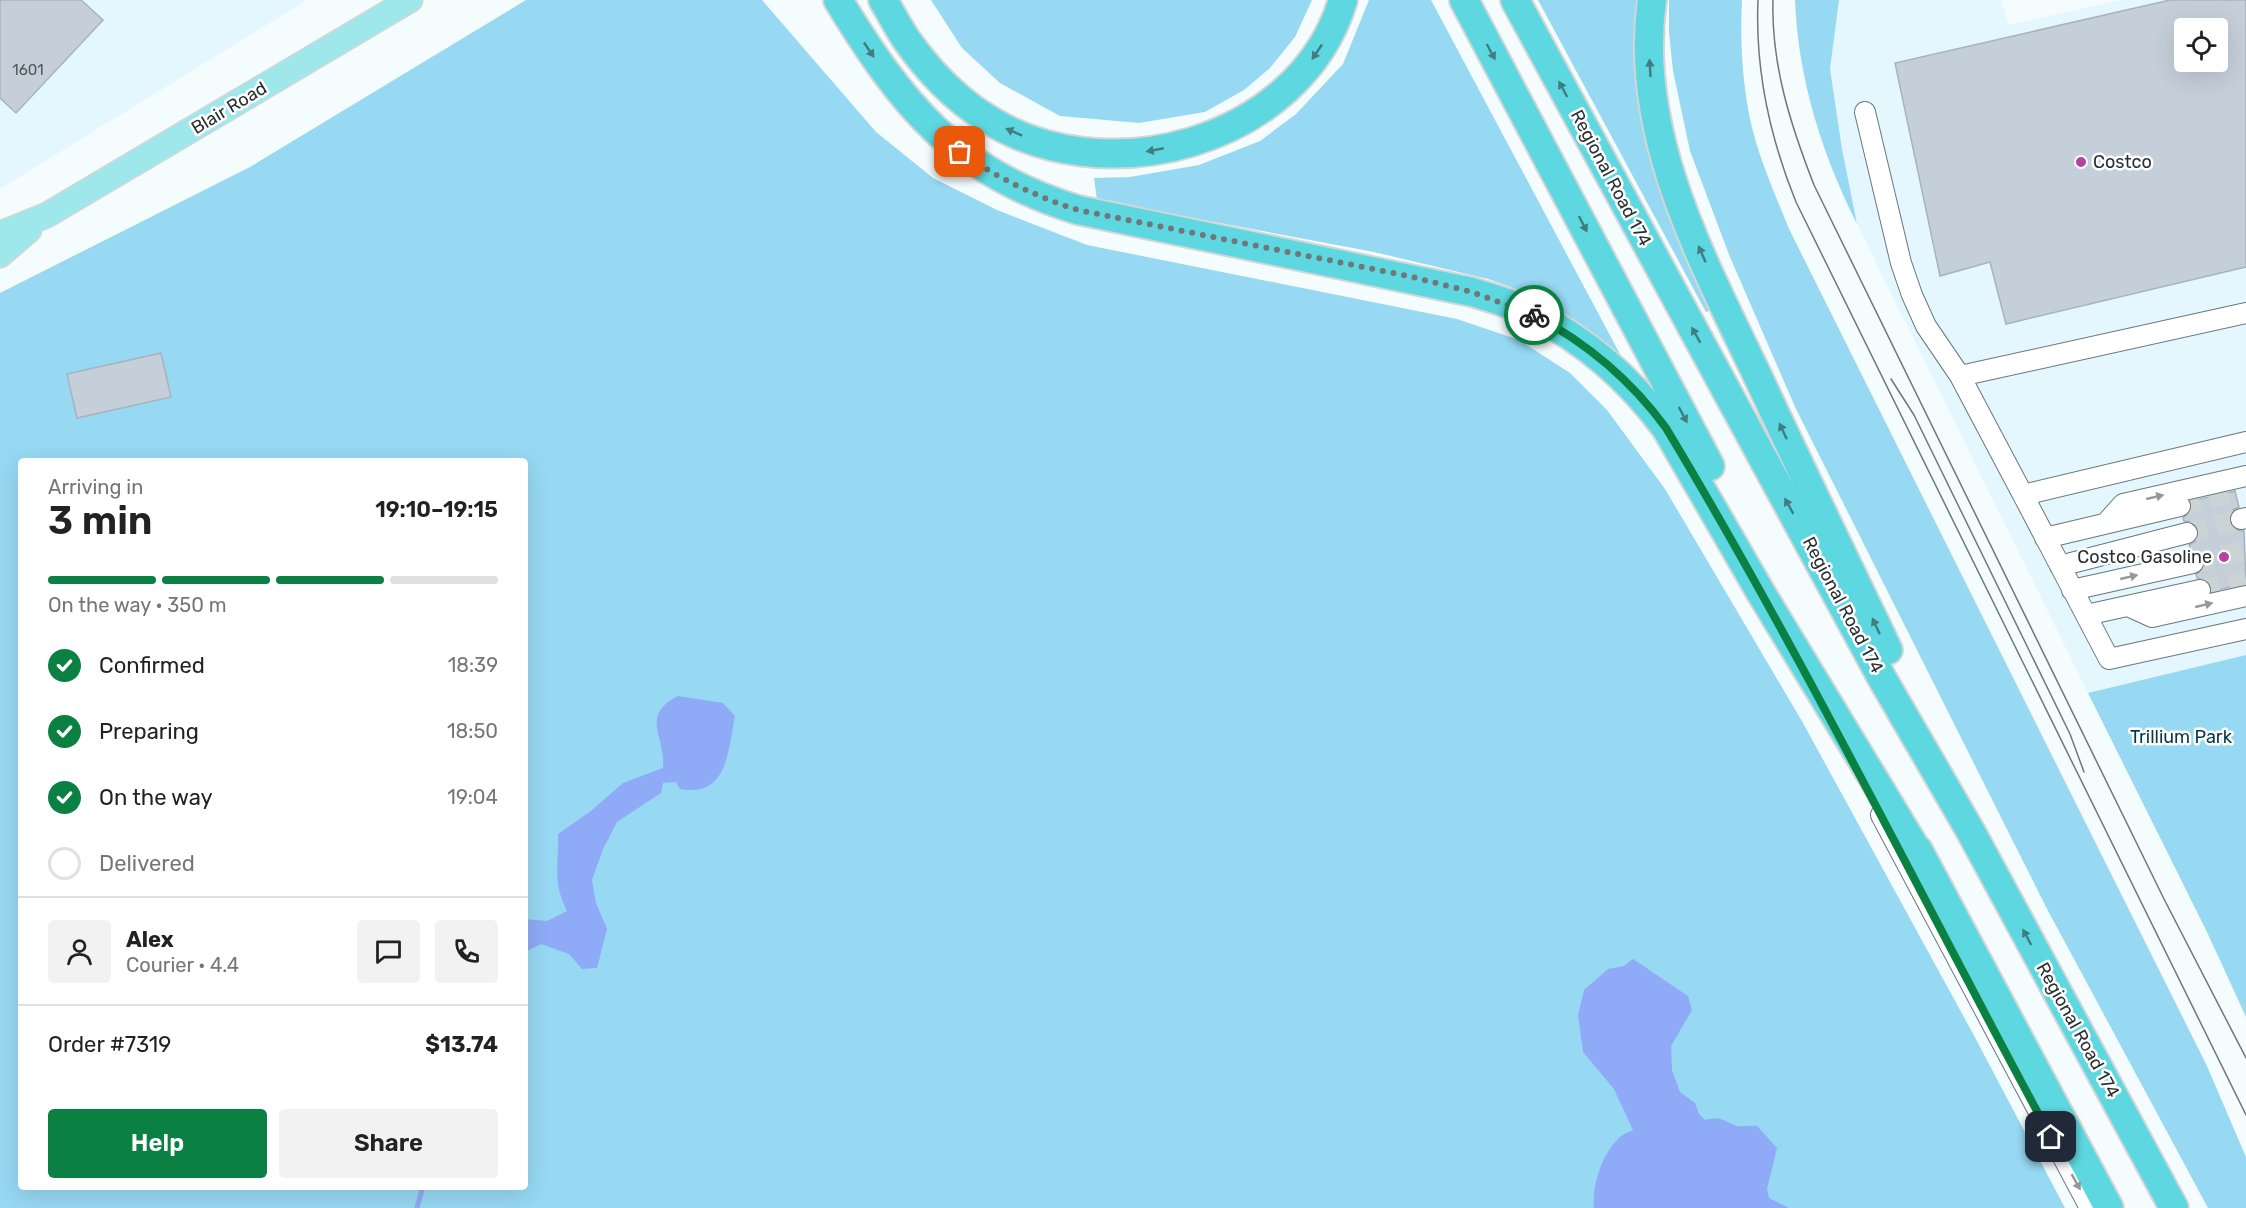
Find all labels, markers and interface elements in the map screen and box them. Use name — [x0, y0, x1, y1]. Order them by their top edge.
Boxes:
map controls — [2174, 18, 2228, 72]
button: locate — [2174, 18, 2228, 72]
one-way arrow — [863, 41, 874, 58]
one-way arrow — [1486, 43, 1496, 60]
one-way arrow — [1311, 44, 1323, 60]
one-way arrow — [1645, 58, 1655, 77]
house number: 1601 — [12, 61, 44, 79]
street label: Blair Road — [187, 77, 271, 139]
one-way arrow — [1558, 81, 1568, 98]
street label: Regional Road 174 — [1566, 106, 1656, 250]
pin — [934, 126, 985, 177]
one-way arrow — [1005, 128, 1022, 137]
icon: bag — [943, 135, 976, 168]
one-way arrow — [1145, 146, 1164, 155]
place label: Costco — [2093, 151, 2152, 173]
marker: Costco — [2074, 155, 2088, 169]
one-way arrow — [1578, 215, 1588, 232]
one-way arrow — [1697, 246, 1706, 263]
courier — [1504, 285, 1564, 345]
icon: bike — [1518, 299, 1551, 332]
one-way arrow — [1691, 326, 1701, 343]
one-way arrow — [1678, 407, 1688, 424]
one-way arrow — [1778, 422, 1788, 440]
text: Arriving in — [48, 475, 143, 499]
one-way arrow — [2146, 491, 2165, 501]
text: 19:10–19:15 — [375, 496, 498, 523]
one-way arrow — [1784, 497, 1794, 514]
text: 3 min — [48, 498, 153, 544]
street label: Regional Road 174 — [1798, 533, 1888, 677]
place label: Costco Gasoline — [2077, 546, 2212, 568]
marker: Costco Gasoline — [2217, 550, 2231, 564]
one-way arrow — [2120, 572, 2139, 581]
text: On the way · 350 m — [48, 593, 227, 617]
one-way arrow — [2195, 600, 2214, 609]
one-way arrow — [1872, 618, 1881, 635]
icon: check — [48, 649, 81, 682]
text: Confirmed — [99, 652, 205, 679]
text: 18:39 — [448, 653, 498, 677]
icon: check — [48, 715, 81, 748]
text: Preparing — [99, 718, 199, 745]
text: 18:50 — [447, 719, 498, 743]
park label: Trillium Park — [2130, 726, 2233, 748]
icon: check — [48, 781, 81, 814]
text: On the way — [99, 784, 213, 811]
text: 19:04 — [447, 785, 498, 809]
text: Delivered — [99, 850, 195, 877]
button: person — [48, 920, 111, 983]
button: chat — [357, 920, 420, 983]
button: phone — [435, 920, 498, 983]
text: Alex — [126, 926, 174, 953]
one-way arrow — [2022, 928, 2032, 945]
text: Courier · 4.4 — [126, 953, 239, 977]
street label: Regional Road 174 — [2032, 958, 2124, 1102]
text: Order #7319 — [48, 1031, 171, 1058]
text: $13.74 — [425, 1031, 498, 1058]
button: Help — [48, 1109, 267, 1178]
button: Share — [279, 1109, 498, 1178]
pin — [2025, 1111, 2076, 1162]
icon: home — [2034, 1120, 2067, 1153]
one-way arrow — [2071, 1174, 2081, 1191]

